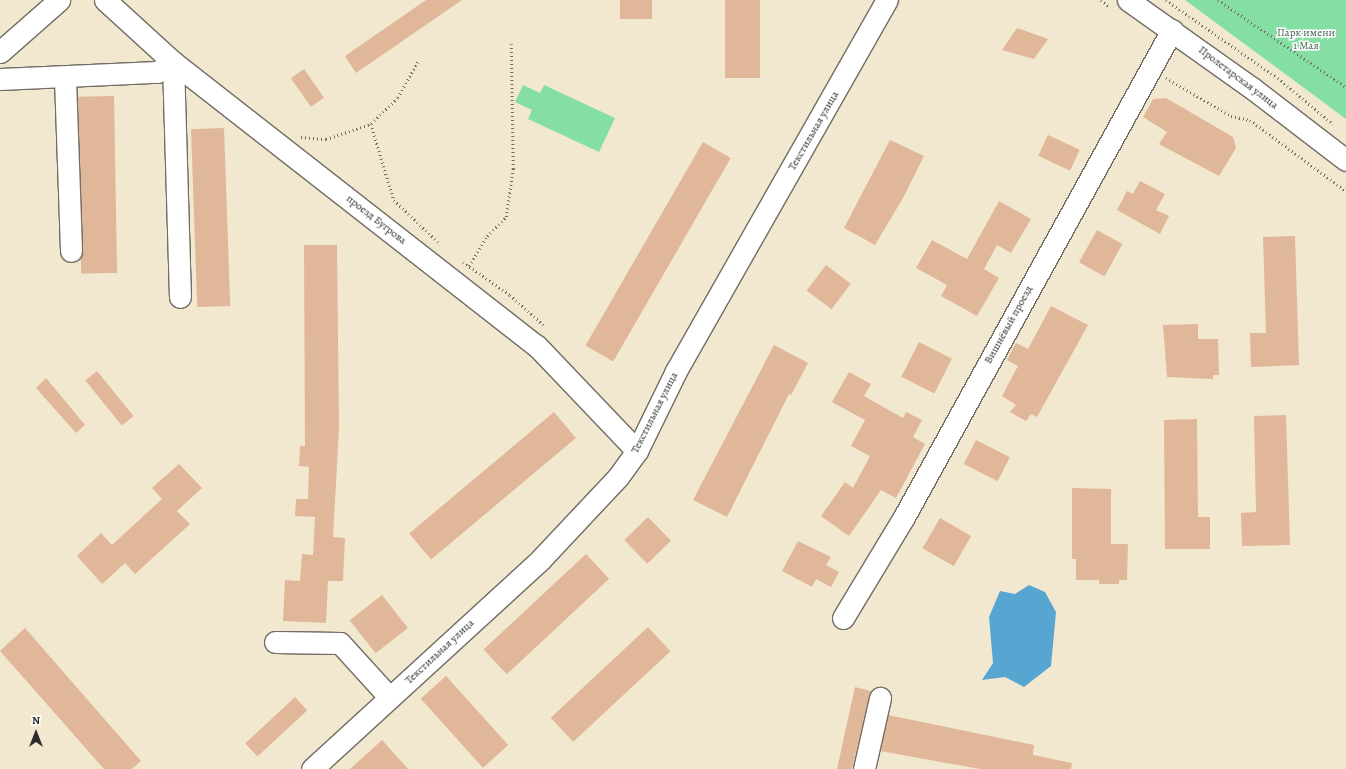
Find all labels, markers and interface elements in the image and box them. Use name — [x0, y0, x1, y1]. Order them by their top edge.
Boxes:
park label: Парк имени 1 Мая — [1277, 27, 1335, 53]
street label: Пролетарская улица — [1196, 44, 1280, 112]
street label: Текстильная улица — [786, 89, 842, 173]
street label: проезд Бугрова — [343, 192, 409, 248]
street label: Вишнёвый проезд — [982, 284, 1036, 366]
street label: Текстильная улица — [629, 370, 681, 456]
street label: Текстильная улица — [403, 617, 477, 687]
north arrow — [16, 713, 56, 753]
text: N — [32, 713, 40, 728]

